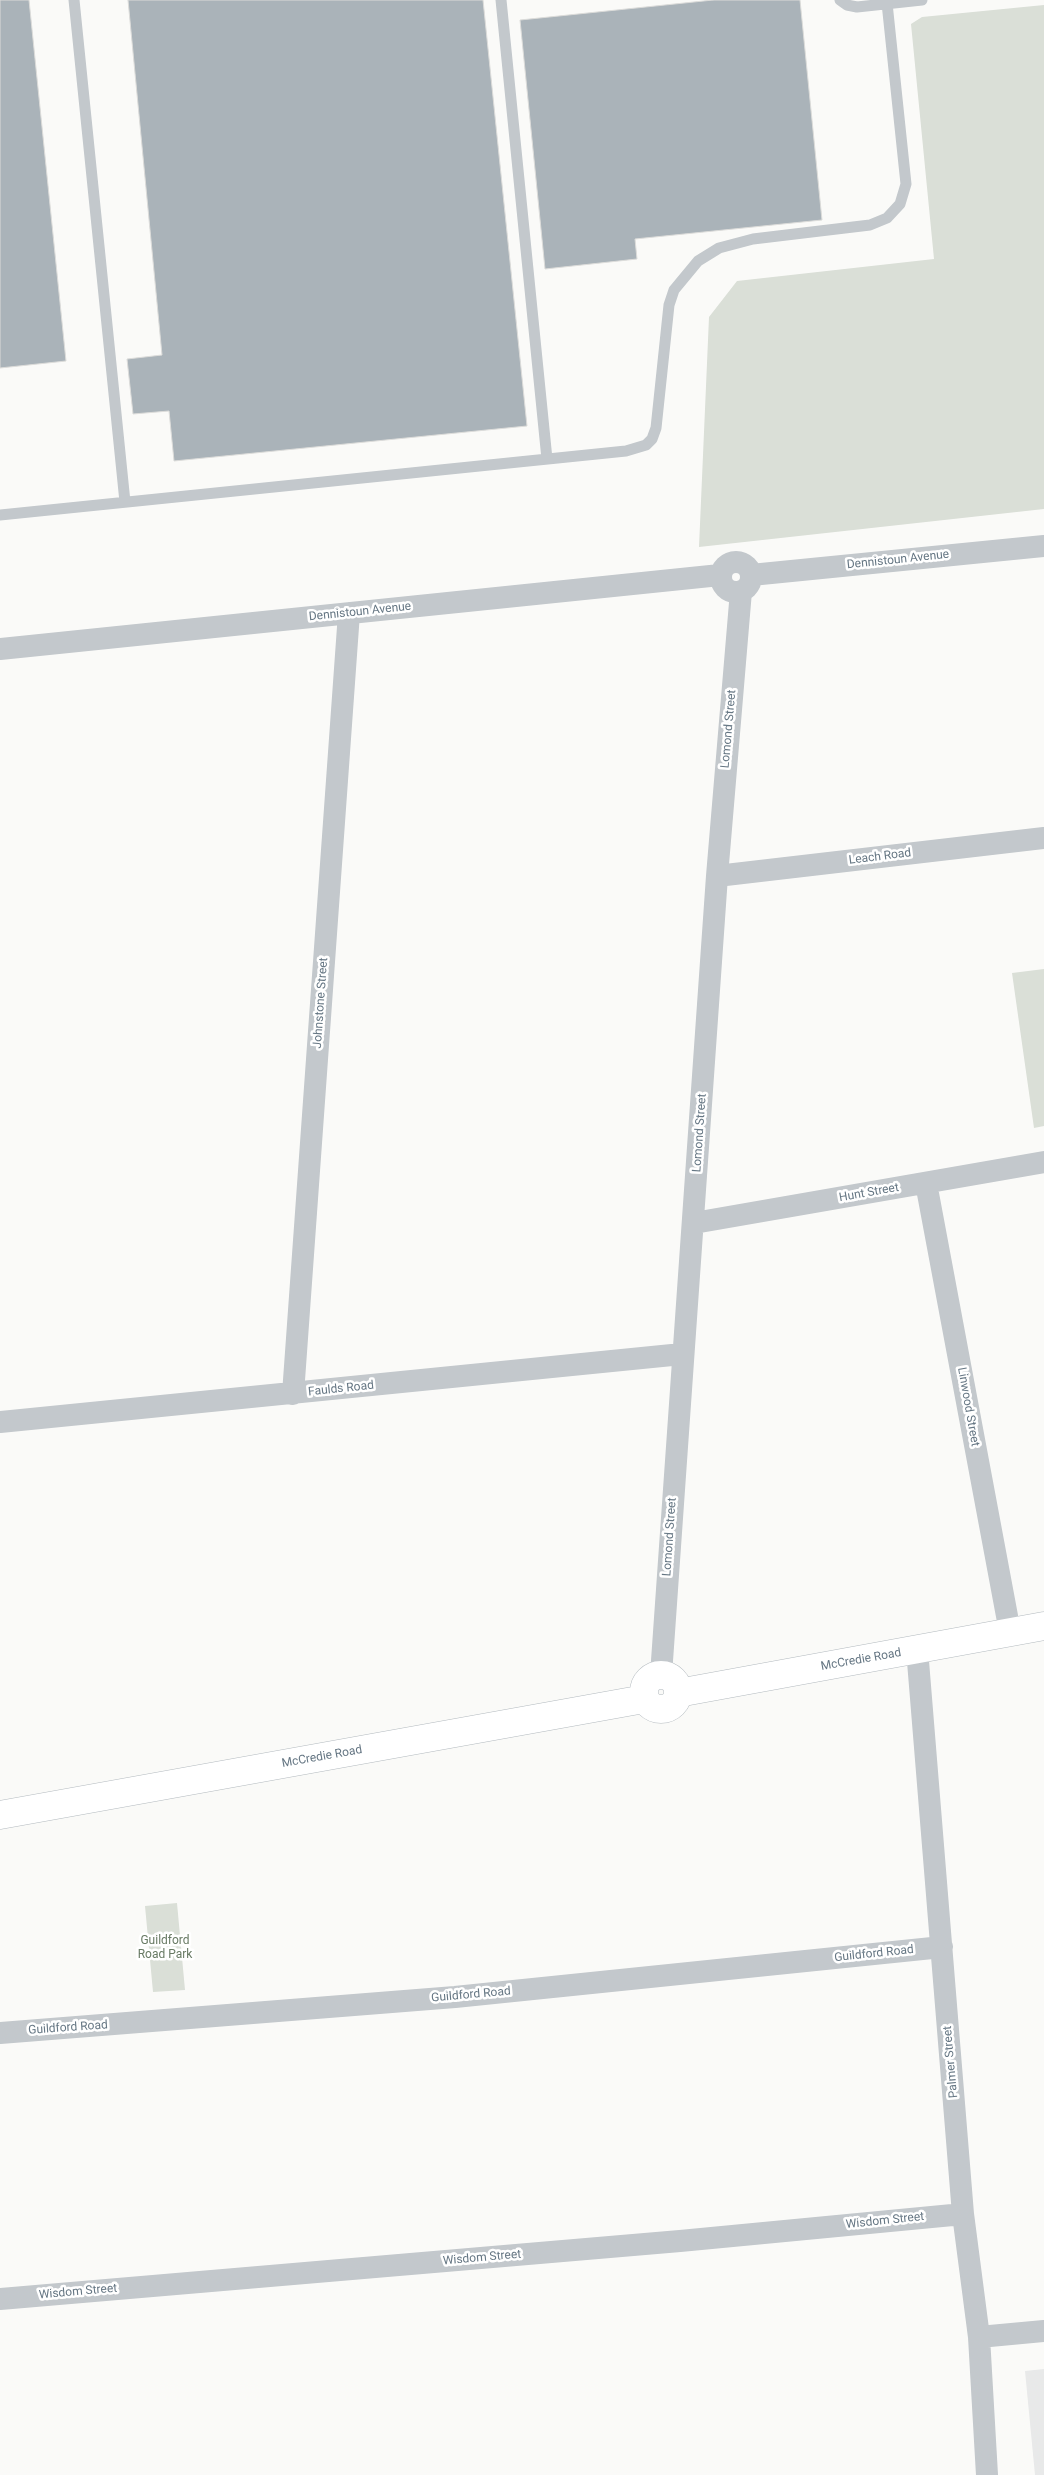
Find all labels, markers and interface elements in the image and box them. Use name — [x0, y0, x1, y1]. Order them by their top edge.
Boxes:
street label: Dennistoun Avenue — [846, 547, 950, 573]
street label: Dennistoun Avenue — [308, 599, 412, 625]
street label: Lomond Street — [718, 689, 740, 769]
street label: Leach Road — [848, 846, 912, 868]
street label: Johnstone Street — [311, 957, 331, 1049]
street label: Lomond Street — [690, 1093, 710, 1173]
street label: Hunt Street — [838, 1181, 900, 1205]
street label: Linwood Street — [954, 1366, 982, 1448]
street label: Faulds Road — [307, 1378, 375, 1400]
street label: Lomond Street — [660, 1497, 680, 1577]
street label: McCredie Road — [820, 1646, 902, 1674]
street label: McCredie Road — [281, 1743, 363, 1771]
park label: Guildford Road Park — [138, 1934, 192, 1962]
street label: Guildford Road — [834, 1943, 914, 1965]
street label: Guildford Road — [431, 1984, 511, 2006]
street label: Guildford Road — [28, 2018, 108, 2038]
street label: Palmer Street — [941, 2025, 961, 2099]
street label: Wisdom Street — [845, 2210, 925, 2232]
street label: Wisdom Street — [442, 2247, 522, 2269]
street label: Wisdom Street — [38, 2281, 118, 2303]

